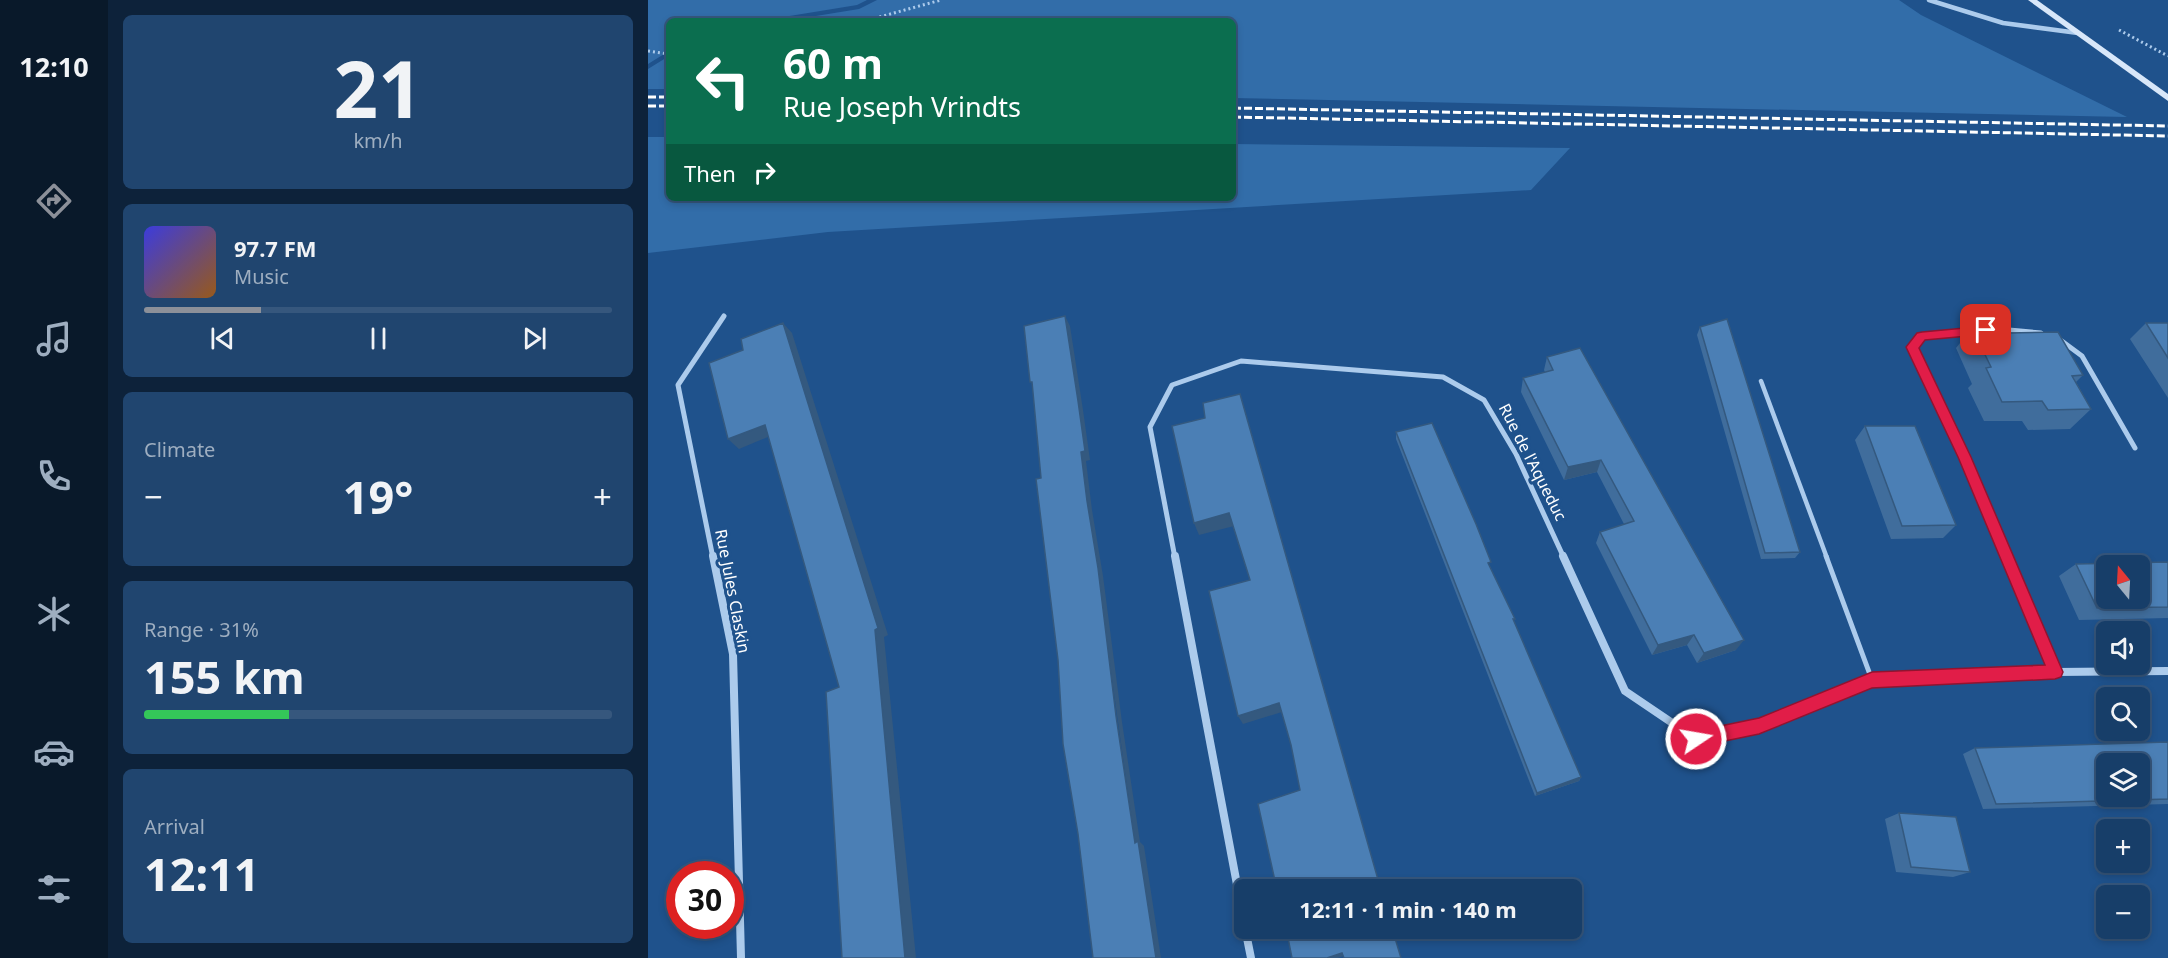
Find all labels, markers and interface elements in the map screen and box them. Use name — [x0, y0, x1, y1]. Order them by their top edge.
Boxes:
text: 60 m — [783, 34, 883, 91]
text: 21 — [333, 35, 423, 141]
icon: left — [684, 42, 762, 120]
text: 12:10 — [19, 48, 89, 85]
text: Rue Joseph Vrindts — [783, 88, 1021, 125]
text: km/h — [353, 127, 403, 154]
icon: right — [748, 156, 781, 189]
text: Then — [684, 158, 736, 188]
icon: directions — [33, 180, 75, 222]
text: 97.7 FM — [234, 233, 316, 263]
text: Music — [234, 263, 289, 290]
pin — [1960, 304, 2011, 355]
icon: arrive — [1969, 313, 2002, 346]
icon: music — [33, 318, 75, 360]
icon: previous — [206, 322, 239, 355]
icon: pause — [362, 322, 395, 355]
icon: next — [518, 322, 551, 355]
street label: Rue de l'Aqueduc — [1494, 400, 1572, 525]
text: Climate — [144, 436, 215, 463]
icon: phone — [33, 455, 75, 497]
text: 19° — [343, 466, 413, 527]
text: − — [144, 474, 163, 519]
text: + — [593, 474, 612, 519]
street label: Rue Jules Claskin — [710, 527, 756, 655]
north arrow — [2096, 555, 2150, 609]
map controls — [2096, 555, 2150, 939]
icon: climate — [33, 593, 75, 635]
text: Range · 31% — [144, 616, 259, 643]
button: sound — [2096, 621, 2150, 675]
text: 155 km — [144, 646, 305, 707]
button: search — [2096, 687, 2150, 741]
position arrow — [1664, 707, 1728, 771]
icon: car — [33, 731, 75, 773]
button: layers — [2096, 753, 2150, 807]
text: Arrival — [144, 813, 205, 840]
button: + — [2096, 819, 2150, 873]
text: 12:11 — [144, 843, 260, 904]
speed limit sign: 30 — [666, 861, 744, 939]
icon: filters — [33, 868, 75, 910]
button: − — [2096, 885, 2150, 939]
text: 12:11 · 1 min · 140 m — [1299, 894, 1517, 924]

